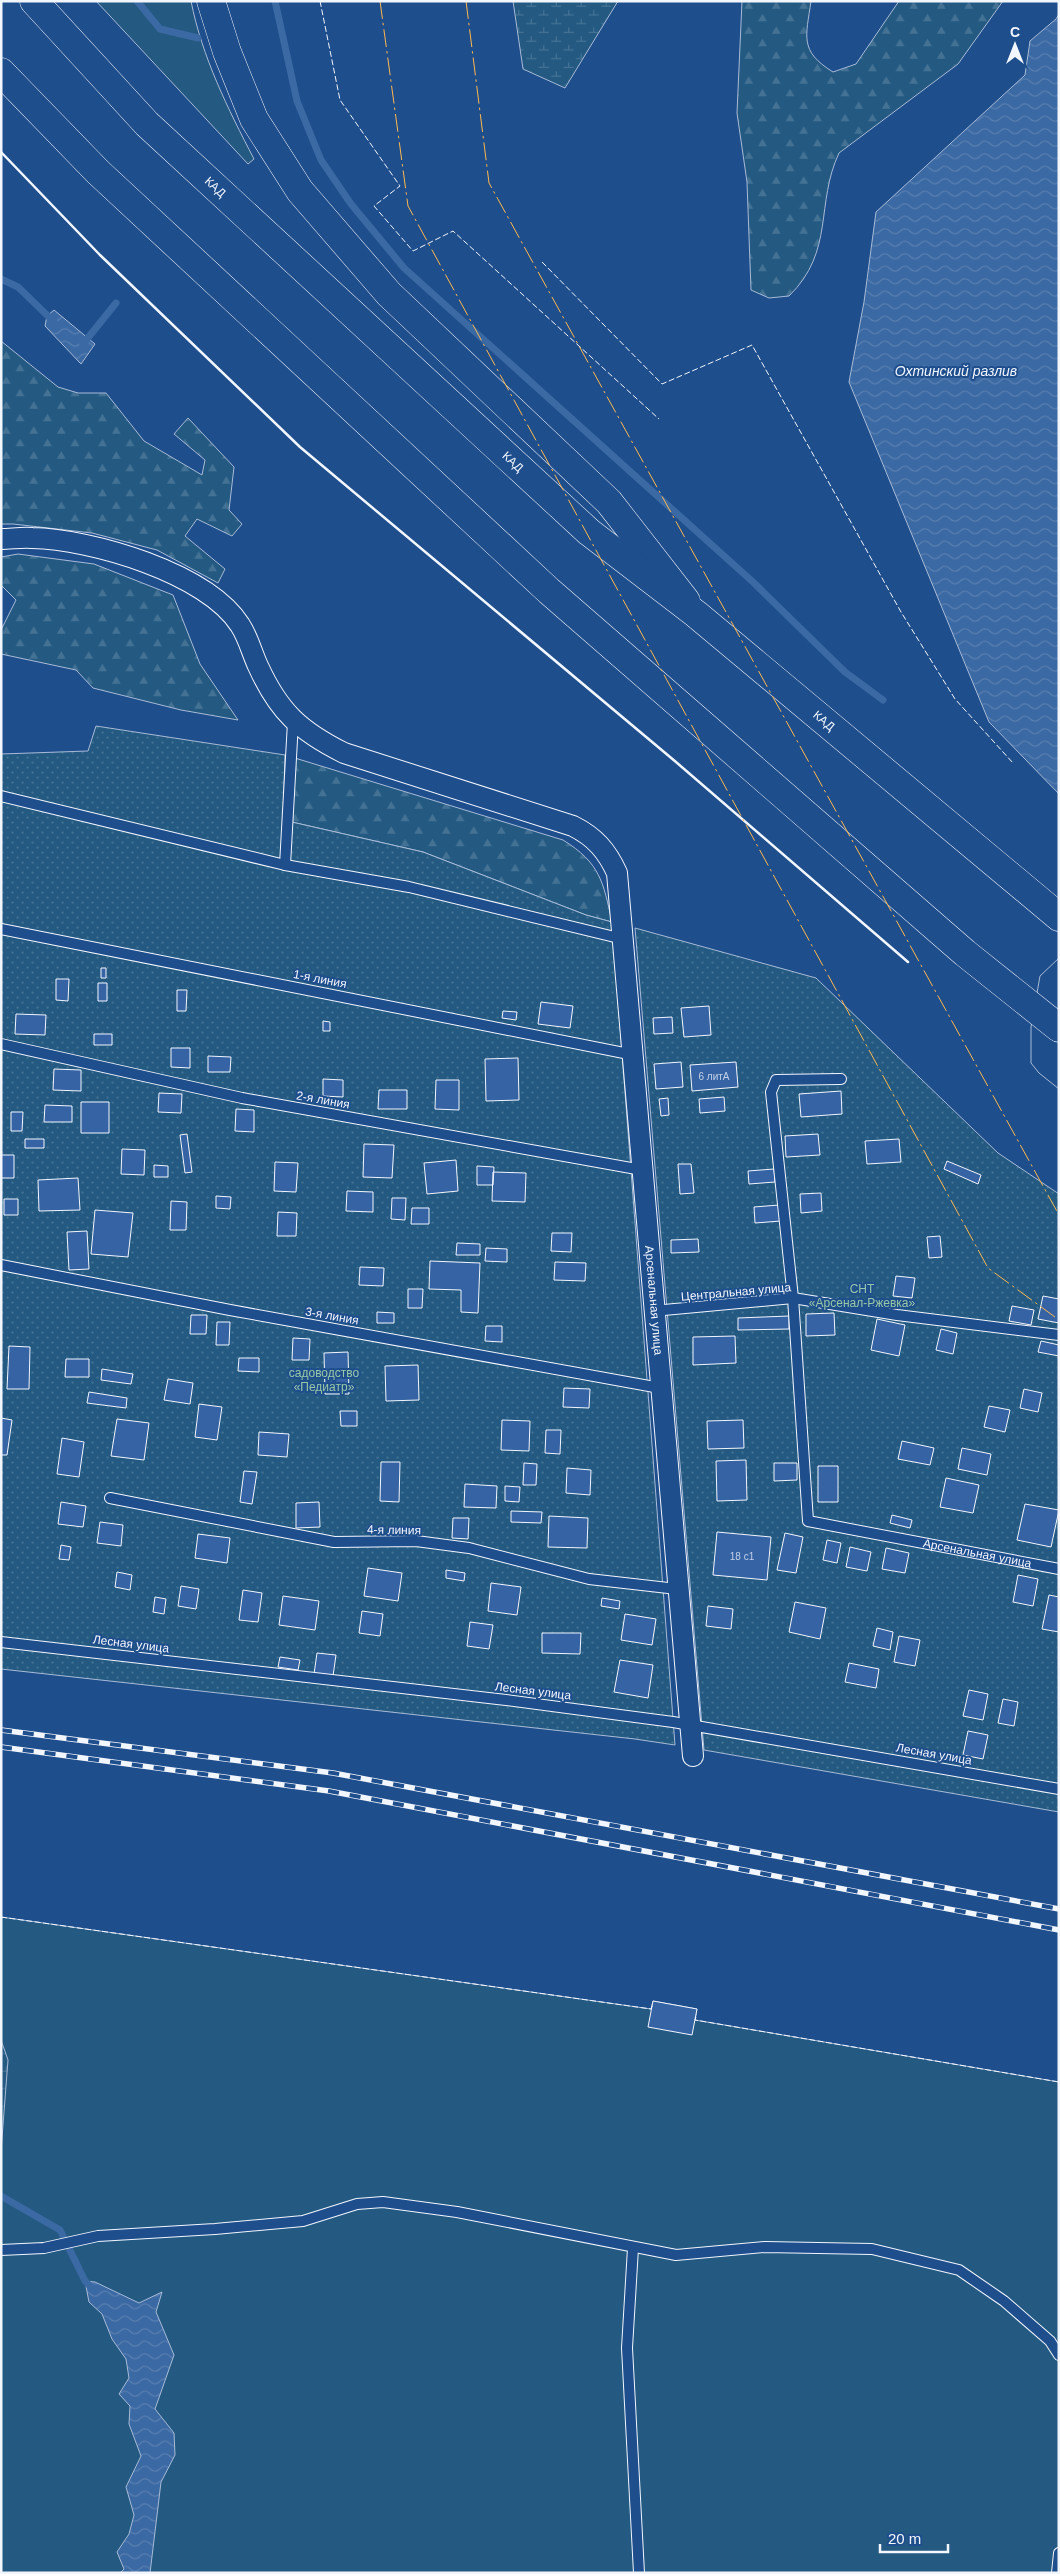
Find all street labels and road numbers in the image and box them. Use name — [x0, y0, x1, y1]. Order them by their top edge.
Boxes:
street label: КАД — [202, 174, 229, 200]
street label: КАД — [500, 449, 526, 475]
street label: КАД — [810, 708, 837, 734]
street label: 1-я линия — [292, 967, 348, 991]
street label: 2-я линия — [295, 1088, 351, 1112]
street label: Арсенальная улица — [642, 1245, 666, 1356]
street label: Центральная улица — [680, 1280, 792, 1304]
street label: 3-я линия — [304, 1304, 360, 1328]
street label: 4-я линия — [367, 1523, 421, 1537]
street label: Арсенальная улица — [922, 1536, 1033, 1571]
street label: Лесная улица — [92, 1632, 170, 1656]
street label: Лесная улица — [494, 1679, 572, 1703]
street label: Лесная улица — [895, 1740, 973, 1768]

